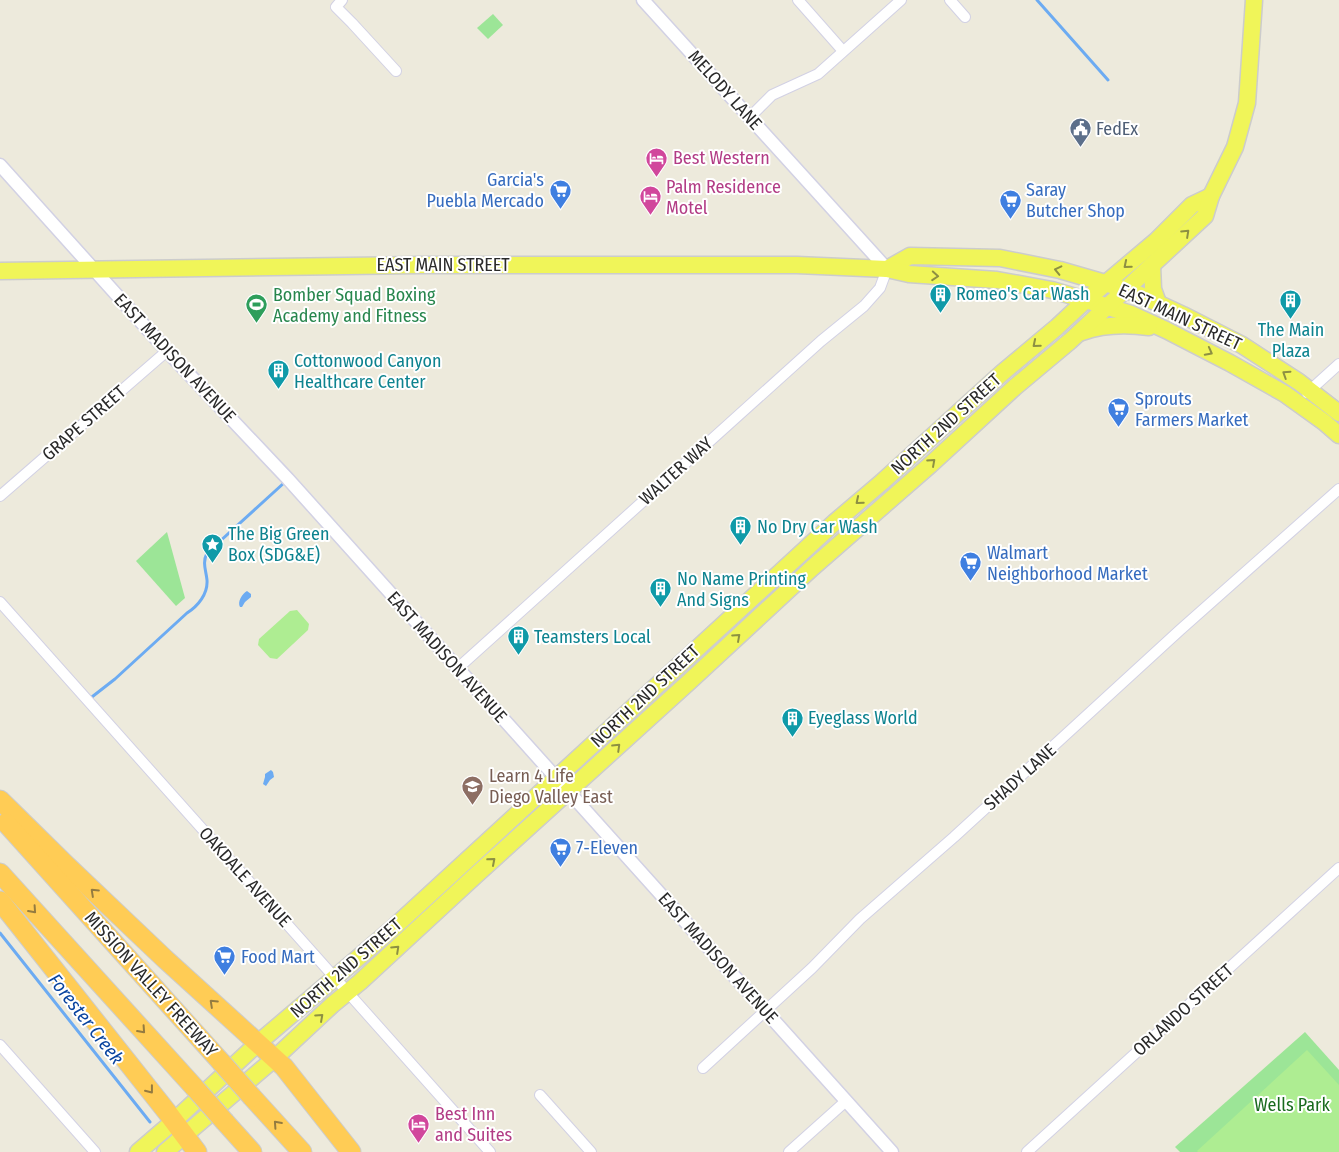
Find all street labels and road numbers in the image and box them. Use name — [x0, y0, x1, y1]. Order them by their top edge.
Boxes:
street label: MELODY LANE — [683, 46, 767, 134]
street label: EAST MAIN STREET — [376, 254, 510, 276]
street label: EAST MAIN STREET — [1115, 279, 1246, 355]
street label: EAST MADISON AVENUE — [109, 289, 241, 427]
street label: NORTH 2ND STREET — [886, 368, 1006, 479]
street label: GRAPE STREET — [38, 380, 131, 465]
street label: WALTER WAY — [635, 432, 717, 510]
street label: EAST MADISON AVENUE — [382, 587, 512, 727]
street label: NORTH 2ND STREET — [586, 640, 704, 752]
street label: SHADY LANE — [979, 739, 1061, 815]
street label: OAKDALE AVENUE — [194, 822, 296, 932]
street label: EAST MADISON AVENUE — [653, 888, 783, 1028]
street label: MISSION VALLEY FREEWAY — [80, 907, 222, 1061]
street label: NORTH 2ND STREET — [286, 913, 407, 1022]
street label: ORLANDO STREET — [1128, 959, 1238, 1061]

